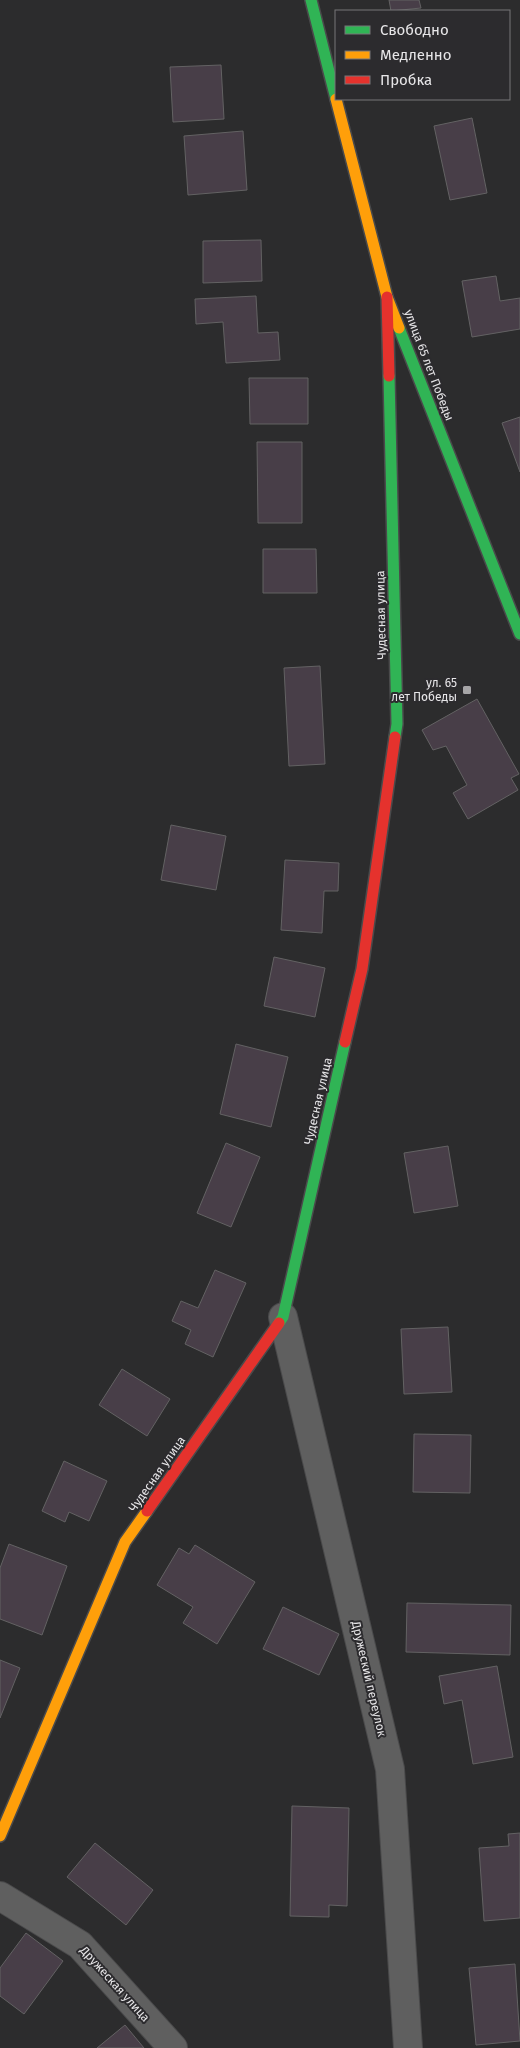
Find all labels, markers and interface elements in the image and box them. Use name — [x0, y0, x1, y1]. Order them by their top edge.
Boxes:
legend — [335, 10, 510, 100]
text: Свободно — [380, 21, 449, 39]
text: Медленно — [380, 46, 452, 64]
text: Пробка — [380, 71, 432, 89]
street label: улица 65 лет Победы — [401, 307, 457, 423]
street label: Чудесная улица — [373, 570, 389, 660]
place label: ул. 65 лет Победы — [391, 676, 457, 704]
marker: ул. 65 лет Победы — [461, 684, 473, 696]
street label: Чудесная улица — [301, 1056, 335, 1146]
street label: Чудесная улица — [126, 1434, 188, 1514]
street label: Дружеский переулок — [349, 1619, 389, 1739]
street label: Дружеская улица — [77, 1943, 153, 2025]

